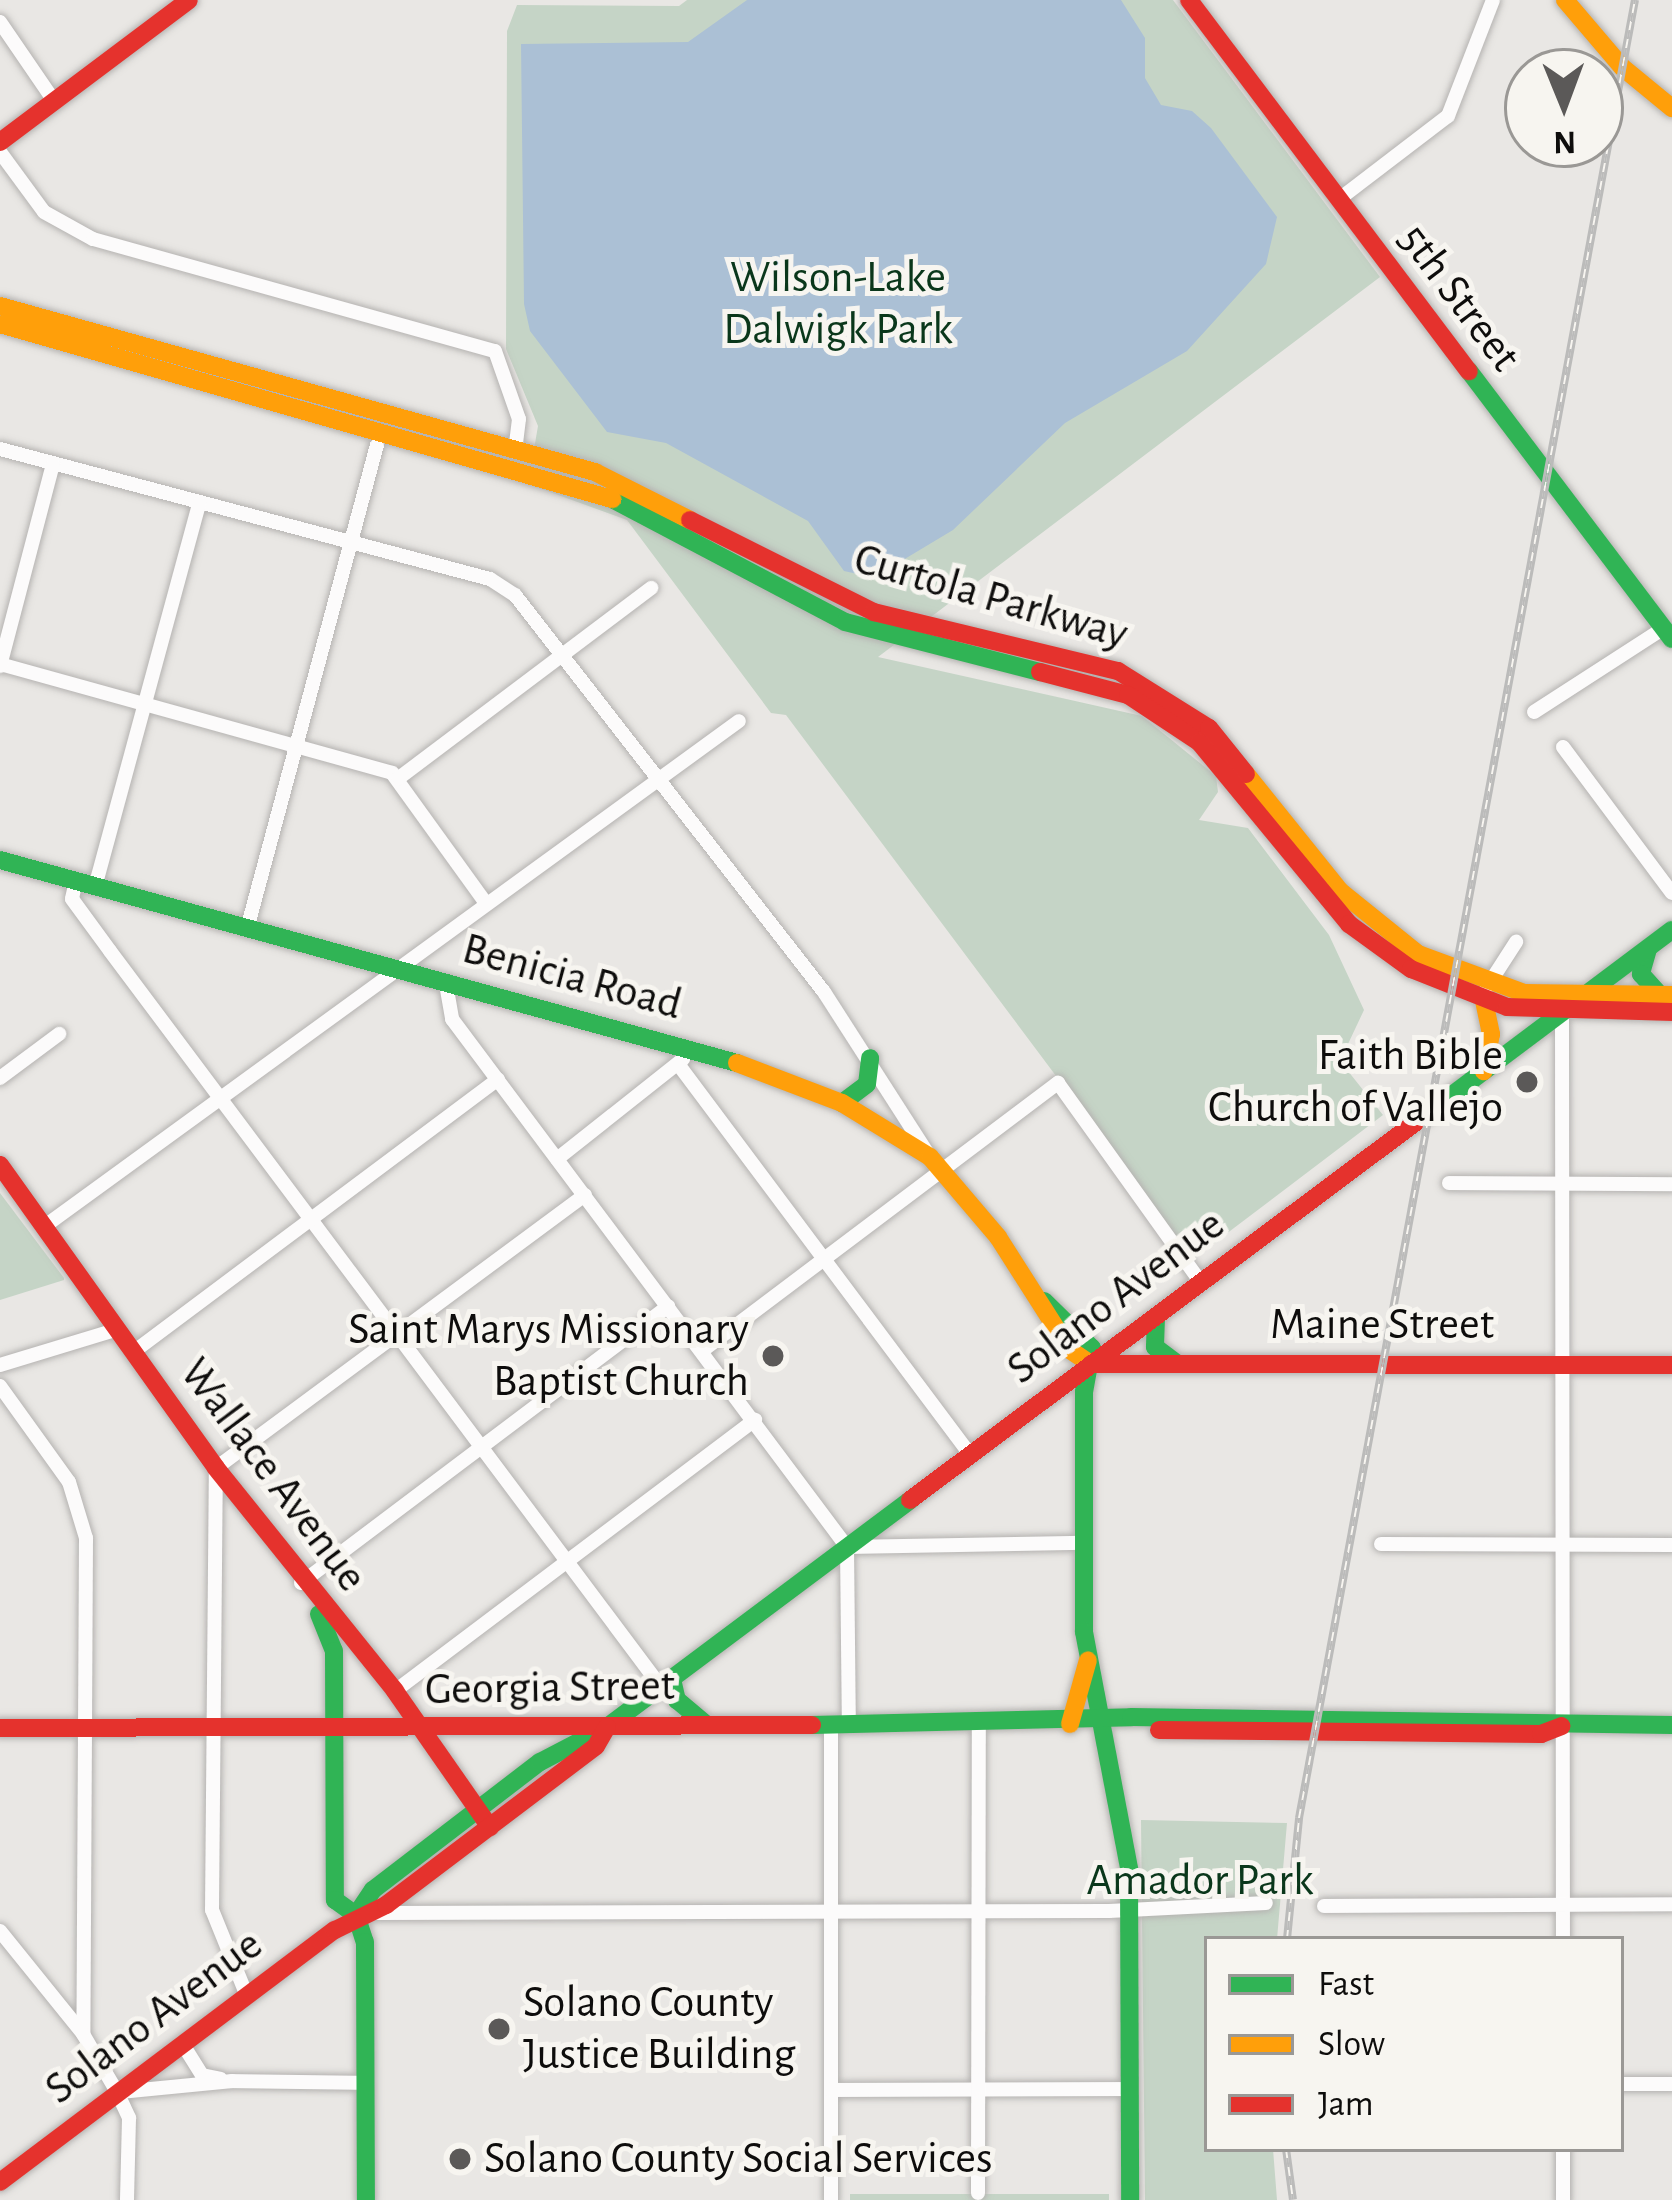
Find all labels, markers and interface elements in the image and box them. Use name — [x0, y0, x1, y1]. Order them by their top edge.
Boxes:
north arrow — [1504, 48, 1624, 168]
text: N — [1553, 125, 1576, 158]
street label: 5th Street — [1386, 214, 1532, 382]
park label: Wilson-Lake Dalwigk Park — [723, 251, 953, 357]
street label: Curtola Parkway — [848, 532, 1134, 662]
street label: Benicia Road — [457, 922, 687, 1032]
place label: Faith Bible Church of Vallejo — [1208, 1029, 1503, 1135]
marker: Faith Bible Church of Vallejo — [1514, 1069, 1540, 1095]
street label: Solano Avenue — [997, 1198, 1235, 1396]
street label: Maine Street — [1270, 1298, 1494, 1352]
place label: Saint Marys Missionary Baptist Church — [348, 1303, 749, 1409]
marker: Saint Marys Missionary Baptist Church — [760, 1343, 786, 1369]
street label: Wallace Avenue — [168, 1348, 378, 1602]
street label: Georgia Street — [425, 1659, 675, 1717]
park label: Amador Park — [1087, 1854, 1313, 1908]
street label: Solano Avenue — [35, 1918, 273, 2116]
legend — [1204, 1936, 1624, 2152]
text: Fast — [1318, 1966, 1374, 2002]
place label: Solano County Justice Building — [523, 1976, 795, 2082]
marker: Solano County Justice Building — [486, 2016, 512, 2042]
text: Slow — [1318, 2026, 1385, 2062]
text: Jam — [1318, 2086, 1374, 2122]
place label: Solano County Social Services — [484, 2132, 993, 2186]
marker: Solano County Social Services — [447, 2146, 473, 2172]

